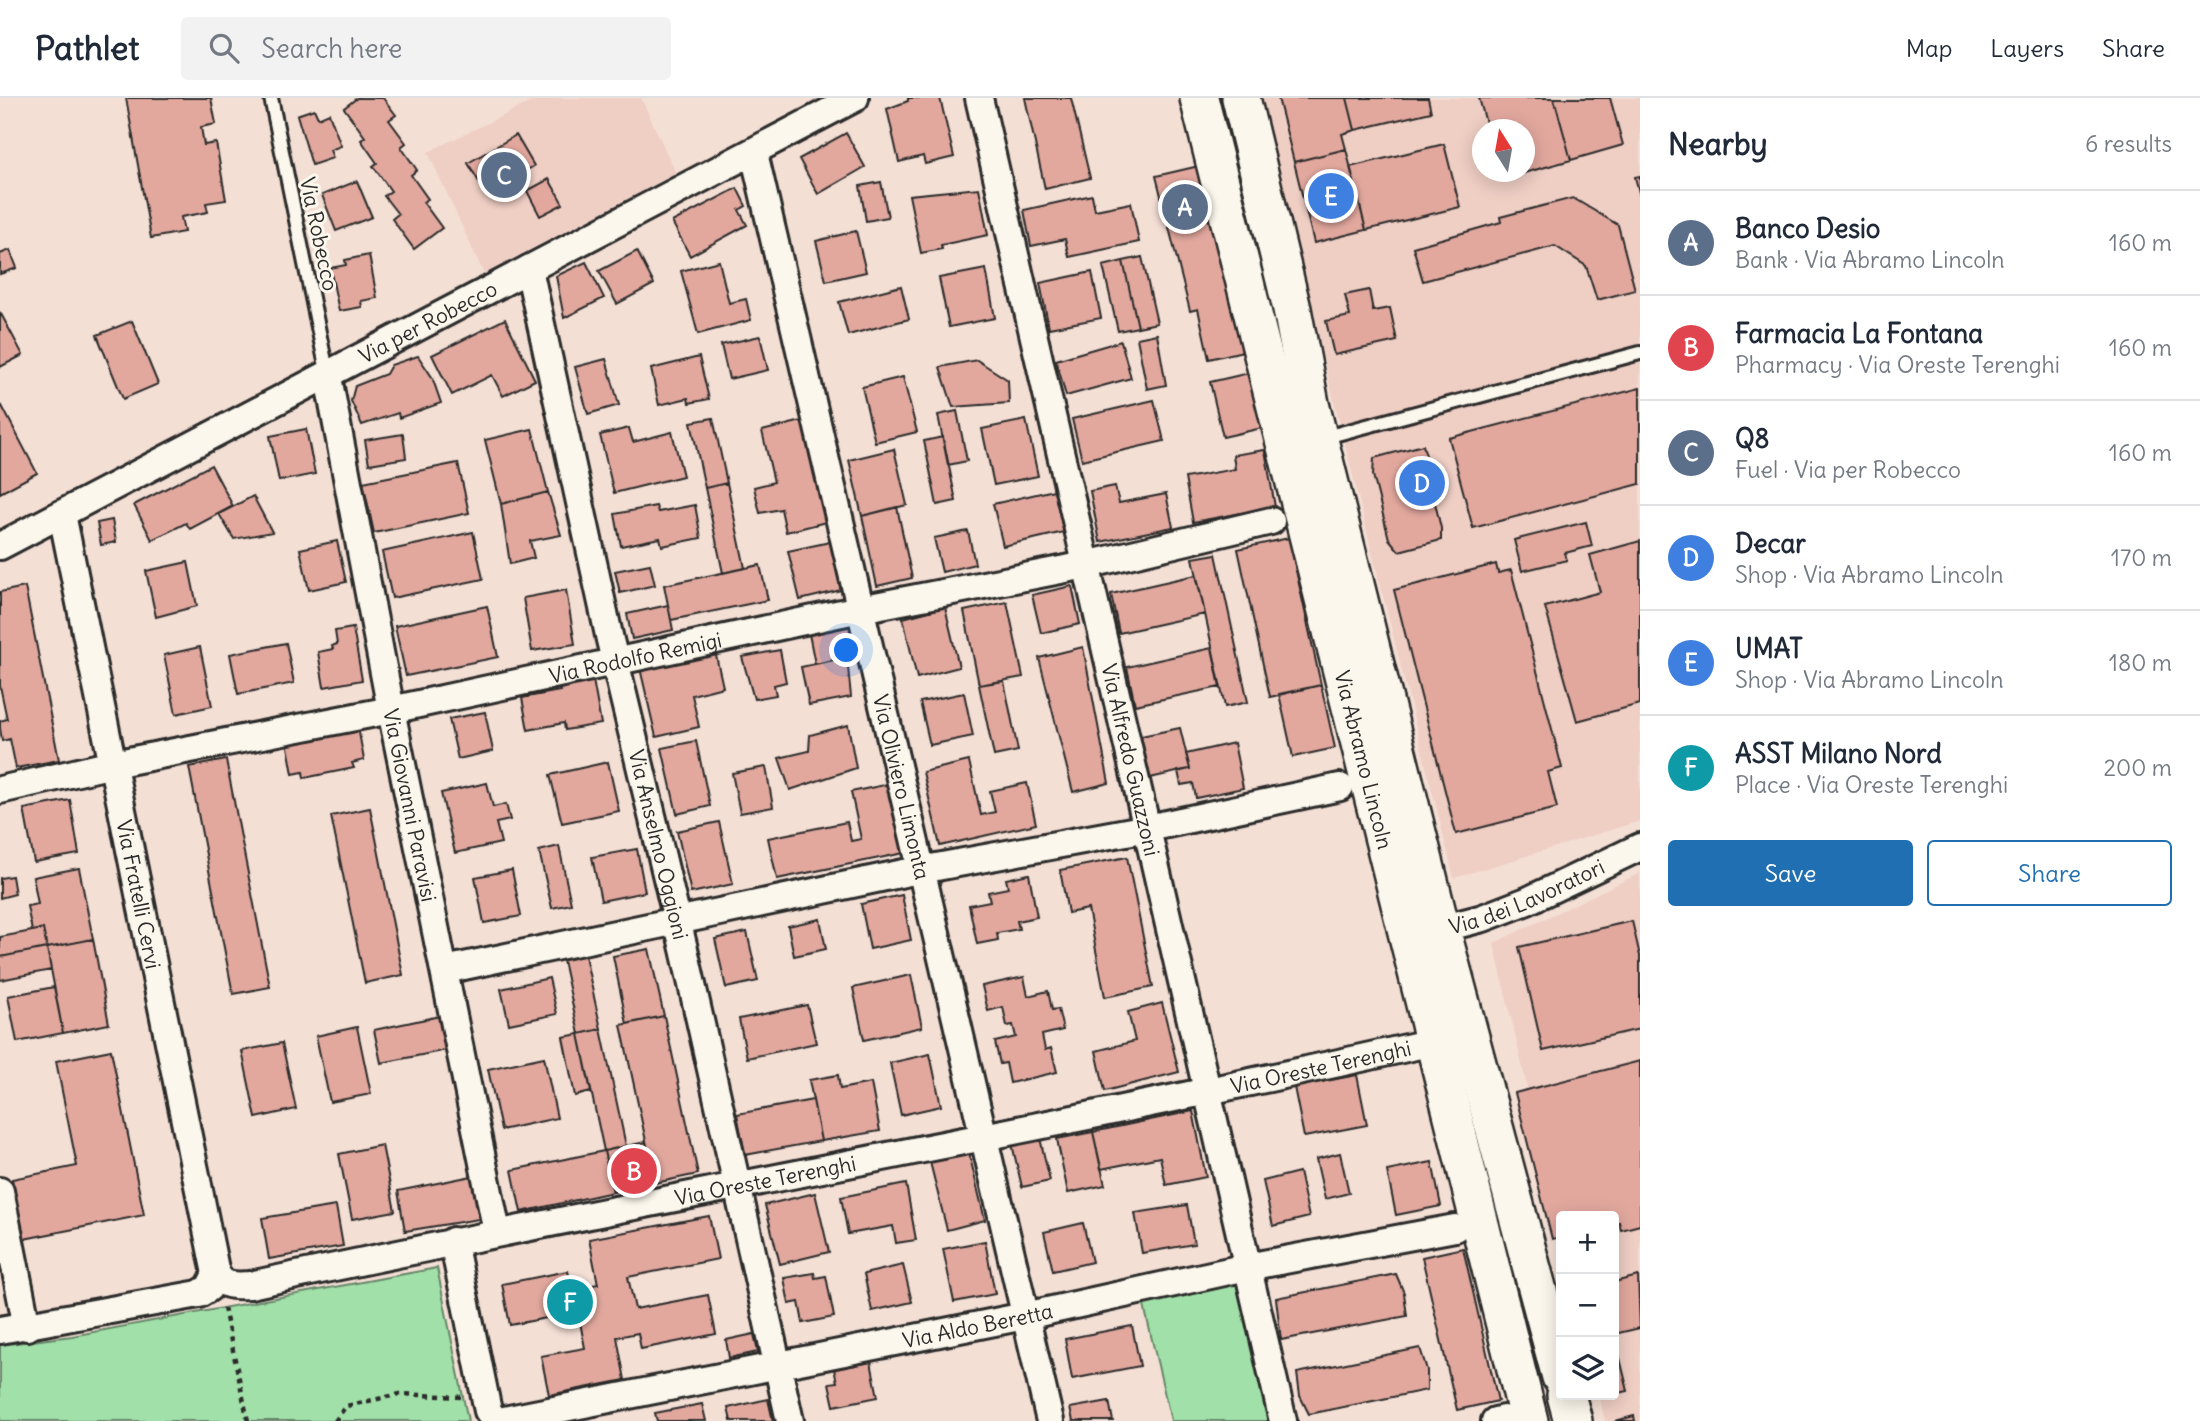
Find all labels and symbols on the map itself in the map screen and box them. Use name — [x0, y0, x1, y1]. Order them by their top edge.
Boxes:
north arrow — [1472, 119, 1535, 182]
pin: C — [481, 149, 527, 201]
pin: E — [1308, 170, 1354, 222]
street label: Via Robecco — [294, 175, 344, 293]
pin: A — [1162, 181, 1208, 233]
street label: Via per Robecco — [354, 274, 502, 369]
pin: D — [1399, 457, 1445, 509]
street label: Via Rodolfo Remigi — [546, 626, 724, 689]
your location — [829, 633, 863, 667]
street label: Via Alfredo Guazzoni — [1096, 661, 1166, 858]
street label: Via Abramo Lincoln — [1329, 668, 1399, 852]
street label: Via Oliviero Limonta — [867, 692, 937, 882]
street label: Via Giovanni Paravisi — [378, 706, 443, 904]
street label: Via Anselmo Oggioni — [623, 747, 695, 942]
street label: Via Fratelli Cervi — [111, 817, 167, 971]
street label: Via dei Lavoratori — [1446, 853, 1609, 940]
street label: Via Oreste Terenghi — [1228, 1034, 1414, 1099]
pin: B — [611, 1145, 657, 1197]
street label: Via Oreste Terenghi — [672, 1149, 858, 1211]
pin: F — [547, 1276, 593, 1328]
street label: Via Aldo Beretta — [900, 1297, 1055, 1354]

